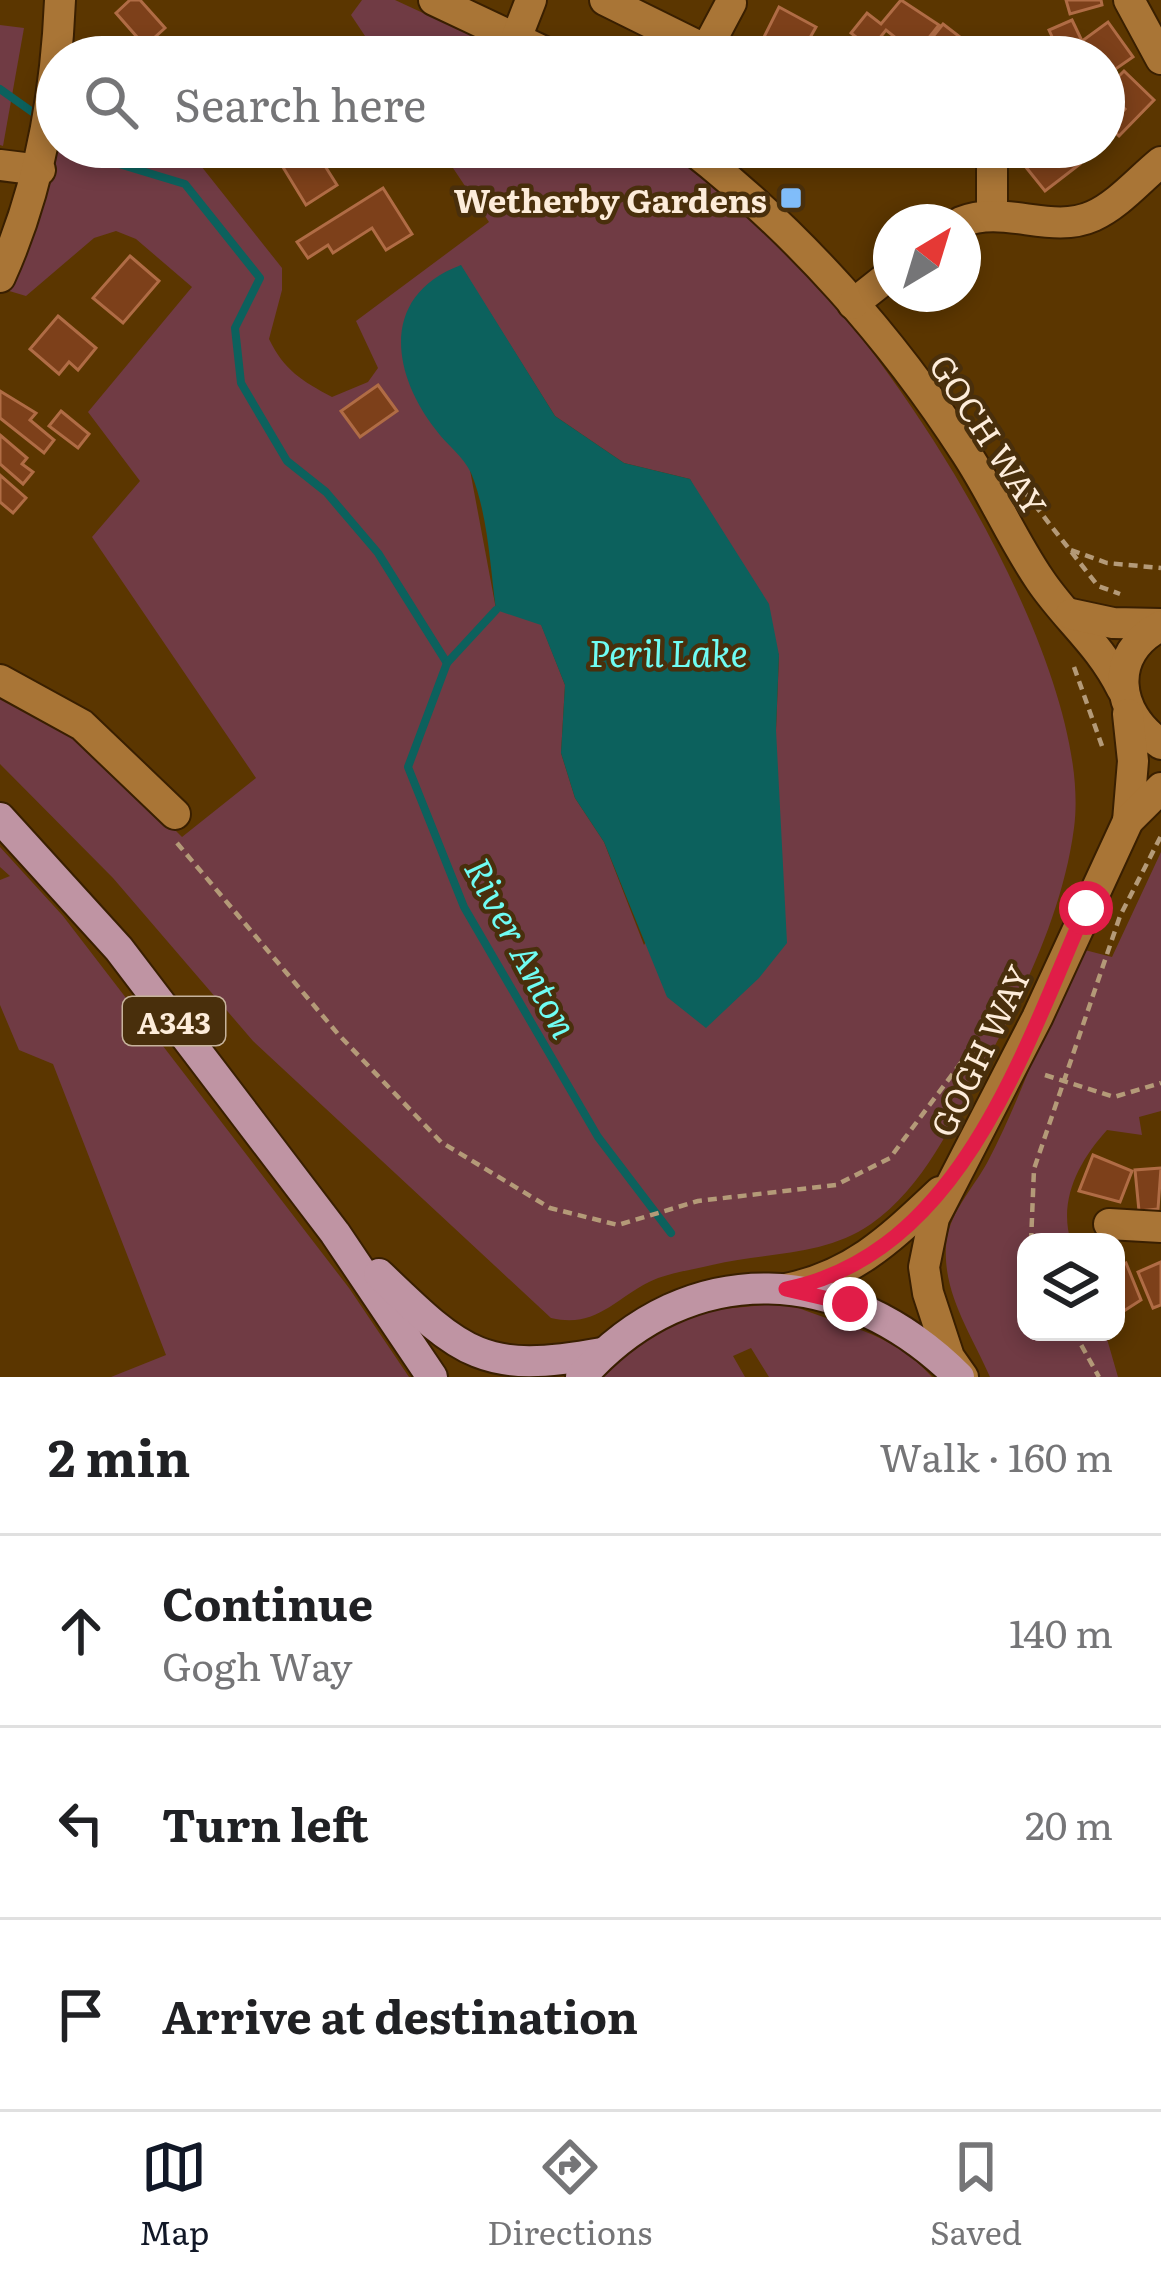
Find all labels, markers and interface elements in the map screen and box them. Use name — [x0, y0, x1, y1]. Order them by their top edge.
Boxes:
search box — [36, 36, 1125, 168]
icon: search — [78, 69, 144, 135]
text: Search here — [174, 69, 426, 136]
place label: Wetherby Gardens — [454, 174, 767, 223]
marker: Wetherby Gardens — [778, 185, 804, 211]
north arrow — [873, 204, 981, 312]
street label: GOCH WAY — [919, 344, 1061, 524]
water label: Peril Lake — [588, 625, 748, 678]
water label: River Anton — [453, 848, 593, 1046]
route start — [1059, 881, 1113, 935]
street label: GOGH WAY — [916, 956, 1042, 1144]
road number: A343 — [123, 997, 225, 1045]
map controls — [1017, 1233, 1125, 1341]
button: layers — [1017, 1233, 1125, 1341]
route end — [823, 1277, 877, 1331]
text: 2 min — [48, 1417, 191, 1493]
text: Walk · 160 m — [880, 1426, 1113, 1484]
text: Continue — [162, 1568, 373, 1635]
icon: ahead — [48, 1598, 114, 1664]
text: 140 m — [1009, 1602, 1113, 1660]
text: Gogh Way — [162, 1635, 352, 1693]
text: Turn left — [162, 1789, 369, 1856]
icon: left — [48, 1790, 114, 1856]
text: 20 m — [1025, 1794, 1113, 1852]
text: Arrive at destination — [162, 1981, 638, 2048]
icon: arrive — [48, 1982, 114, 2048]
tab: Map — [139, 2134, 209, 2255]
tab: Directions — [487, 2134, 652, 2255]
tab: Saved — [930, 2134, 1022, 2255]

